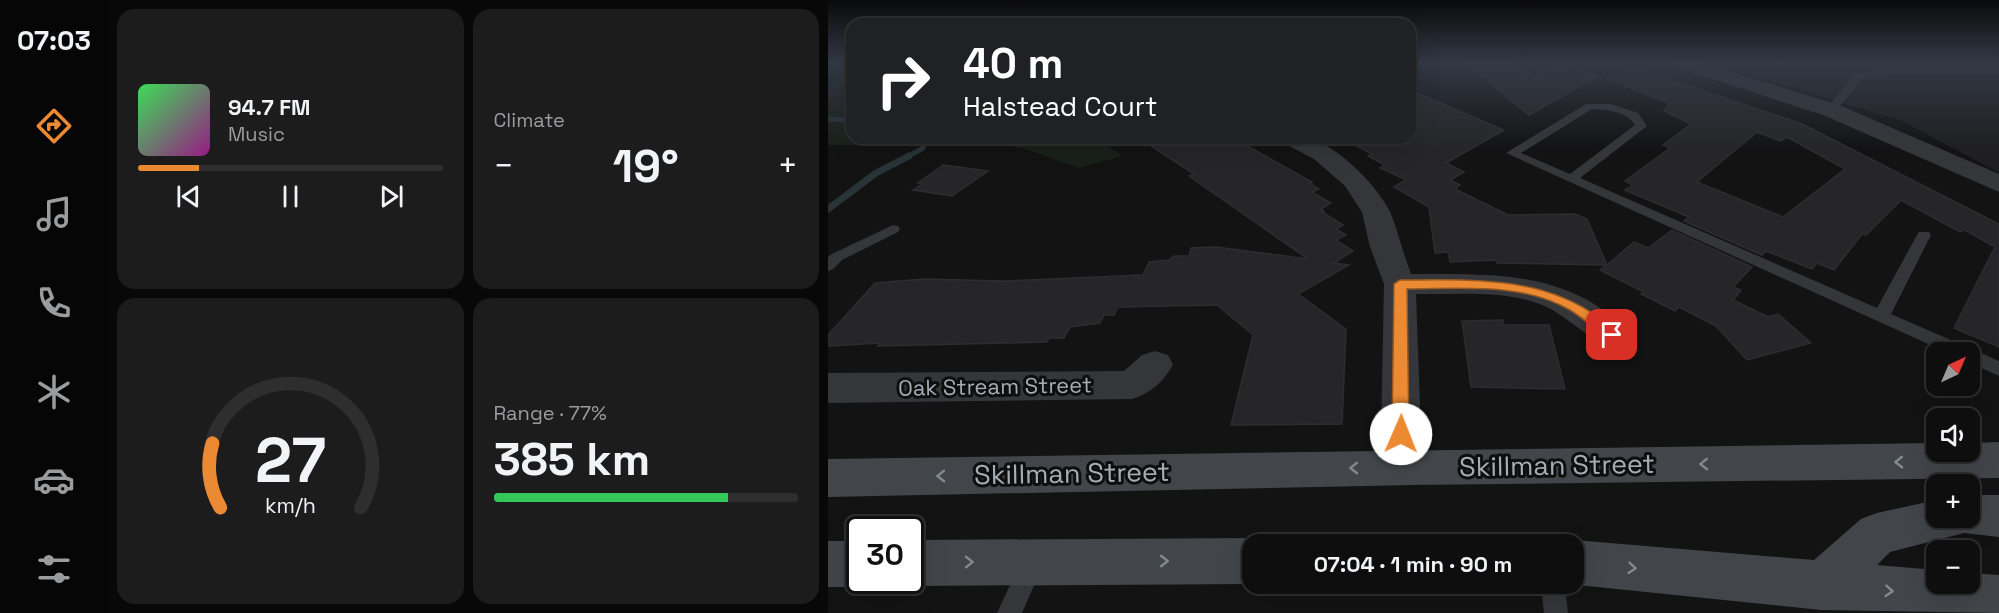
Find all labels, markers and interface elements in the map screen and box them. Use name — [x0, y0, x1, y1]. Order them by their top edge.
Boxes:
text: 07:03 — [17, 23, 91, 58]
text: 40 m — [963, 37, 1063, 90]
icon: right — [864, 42, 942, 120]
text: Halstead Court — [963, 89, 1157, 124]
text: 94.7 FM — [228, 93, 310, 121]
icon: directions — [33, 105, 75, 147]
text: Climate — [494, 107, 565, 133]
text: Music — [228, 121, 285, 147]
text: 19° — [613, 138, 679, 195]
text: − — [494, 145, 514, 187]
text: + — [778, 145, 798, 187]
icon: previous — [172, 180, 205, 213]
icon: pause — [274, 180, 307, 213]
icon: next — [375, 180, 408, 213]
icon: music — [33, 193, 75, 235]
icon: phone — [33, 282, 75, 324]
pin — [1586, 309, 1637, 360]
icon: arrive — [1595, 318, 1628, 351]
north arrow — [1926, 342, 1980, 396]
map controls — [1926, 342, 1980, 594]
street label: Oak Stream Street — [898, 370, 1092, 402]
icon: climate — [33, 371, 75, 413]
text: Range · 77% — [494, 400, 607, 426]
position arrow — [1369, 402, 1433, 466]
button: sound — [1926, 408, 1980, 462]
text: 27 — [255, 421, 326, 500]
text: 385 km — [494, 431, 650, 488]
street label: Skillman Street — [1459, 446, 1655, 484]
street label: Skillman Street — [974, 454, 1170, 492]
one-way arrow — [1894, 455, 1903, 468]
one-way arrow — [1699, 458, 1708, 470]
icon: car — [33, 459, 75, 501]
one-way arrow — [1349, 462, 1358, 474]
one-way arrow — [936, 469, 945, 482]
button: + — [1926, 474, 1980, 528]
text: km/h — [265, 492, 316, 519]
speed limit sign: 30 — [846, 516, 924, 594]
button: − — [1926, 540, 1980, 594]
icon: filters — [33, 548, 75, 590]
text: 07:04 · 1 min · 90 m — [1314, 550, 1512, 578]
one-way arrow — [1159, 555, 1168, 567]
one-way arrow — [964, 556, 973, 568]
one-way arrow — [1627, 561, 1636, 574]
one-way arrow — [1884, 584, 1893, 597]

